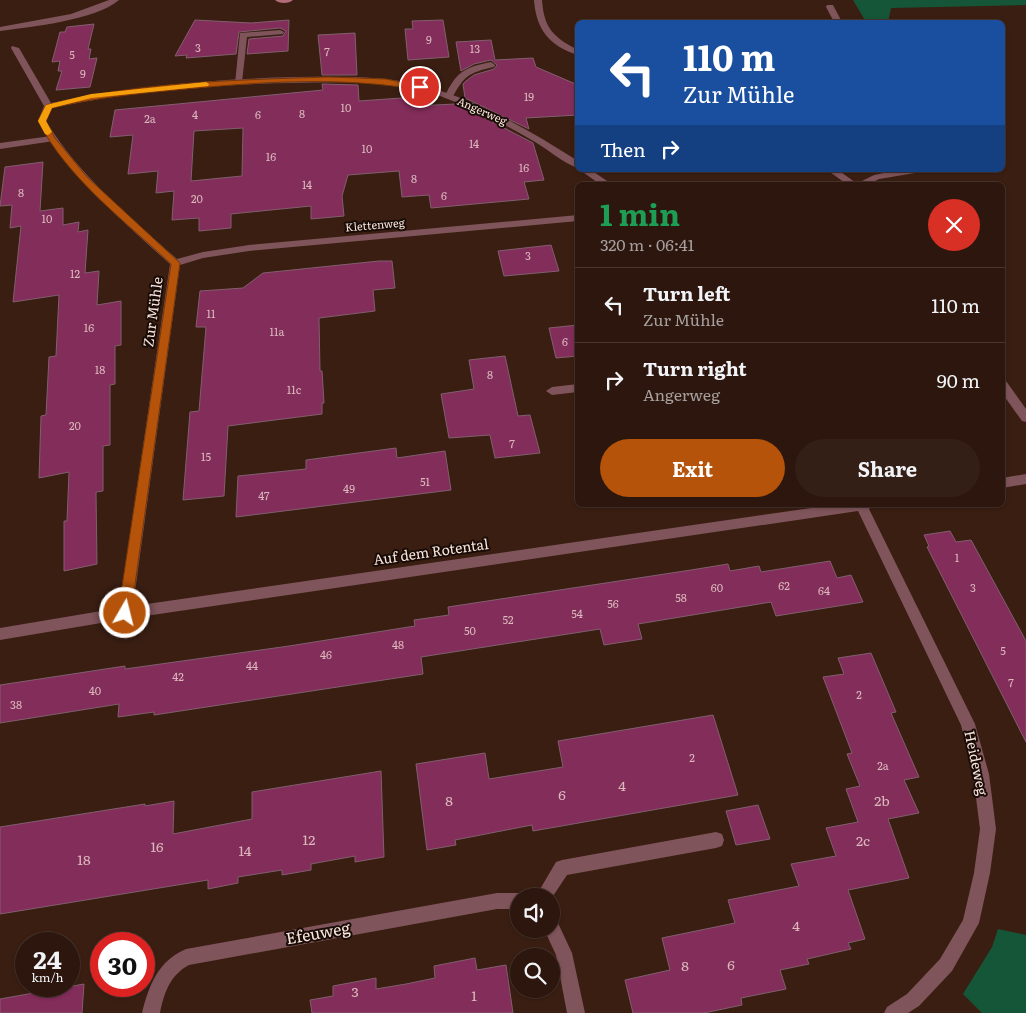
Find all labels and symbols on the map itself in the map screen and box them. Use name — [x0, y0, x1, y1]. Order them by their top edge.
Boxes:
house number: 9 — [426, 31, 432, 47]
house number: 3 — [195, 39, 201, 55]
house number: 13 — [470, 40, 480, 56]
house number: 7 — [324, 43, 330, 59]
house number: 5 — [69, 46, 75, 62]
house number: 9 — [80, 65, 86, 81]
pin — [399, 66, 441, 108]
house number: 19 — [524, 88, 534, 104]
street label: Angerweg — [455, 92, 511, 129]
house number: 10 — [341, 99, 351, 115]
house number: 8 — [299, 105, 305, 121]
house number: 4 — [192, 106, 198, 122]
house number: 6 — [255, 106, 261, 122]
house number: 2a — [144, 110, 156, 126]
house number: 14 — [469, 135, 479, 151]
house number: 10 — [362, 140, 372, 156]
house number: 16 — [266, 148, 276, 164]
house number: 16 — [519, 159, 529, 175]
house number: 8 — [411, 170, 417, 186]
house number: 14 — [302, 176, 312, 192]
house number: 8 — [18, 184, 24, 200]
house number: 6 — [441, 187, 447, 203]
house number: 20 — [191, 190, 203, 206]
house number: 10 — [42, 210, 52, 226]
street label: Klettenweg — [344, 213, 406, 235]
house number: 3 — [525, 247, 531, 263]
house number: 12 — [70, 265, 80, 281]
street label: Zur Mühle — [137, 275, 167, 348]
house number: 11 — [207, 305, 216, 321]
house number: 16 — [84, 319, 94, 335]
house number: 11a — [270, 323, 285, 339]
house number: 6 — [562, 333, 568, 349]
house number: 18 — [95, 361, 105, 377]
house number: 8 — [487, 366, 493, 382]
house number: 11c — [287, 381, 302, 397]
house number: 20 — [69, 417, 81, 433]
house number: 7 — [509, 435, 515, 451]
house number: 15 — [201, 448, 211, 464]
house number: 51 — [420, 473, 431, 489]
house number: 49 — [343, 480, 355, 496]
house number: 47 — [258, 487, 270, 503]
street label: Auf dem Rotental — [372, 533, 490, 569]
house number: 1 — [955, 549, 960, 565]
house number: 62 — [778, 577, 790, 593]
house number: 60 — [711, 579, 723, 595]
house number: 3 — [970, 579, 976, 595]
house number: 64 — [818, 582, 830, 598]
position arrow — [98, 586, 150, 638]
house number: 58 — [675, 589, 687, 605]
house number: 56 — [607, 595, 619, 611]
house number: 54 — [571, 605, 583, 621]
house number: 52 — [502, 611, 514, 627]
house number: 50 — [464, 622, 476, 638]
house number: 48 — [392, 636, 404, 652]
house number: 5 — [1000, 642, 1006, 658]
house number: 46 — [320, 646, 332, 662]
house number: 44 — [246, 657, 258, 673]
house number: 42 — [172, 668, 184, 684]
house number: 7 — [1008, 674, 1014, 690]
house number: 40 — [89, 682, 101, 698]
house number: 2 — [856, 686, 862, 702]
house number: 38 — [10, 696, 22, 712]
street label: Heideweg — [960, 728, 994, 797]
house number: 2 — [689, 749, 695, 765]
house number: 2a — [877, 757, 889, 773]
house number: 4 — [618, 775, 626, 795]
house number: 6 — [558, 784, 566, 804]
house number: 8 — [445, 790, 453, 810]
house number: 2b — [874, 790, 890, 810]
house number: 12 — [303, 829, 315, 849]
house number: 2c — [856, 830, 870, 850]
house number: 16 — [150, 836, 164, 856]
house number: 14 — [239, 840, 252, 860]
house number: 18 — [77, 849, 91, 869]
street label: Efeuweg — [284, 915, 352, 949]
house number: 4 — [792, 915, 800, 935]
speed limit sign: 30 — [90, 932, 155, 997]
house number: 6 — [727, 954, 735, 974]
house number: 8 — [681, 955, 689, 975]
house number: 3 — [351, 981, 359, 1001]
house number: 1 — [471, 985, 477, 1005]

